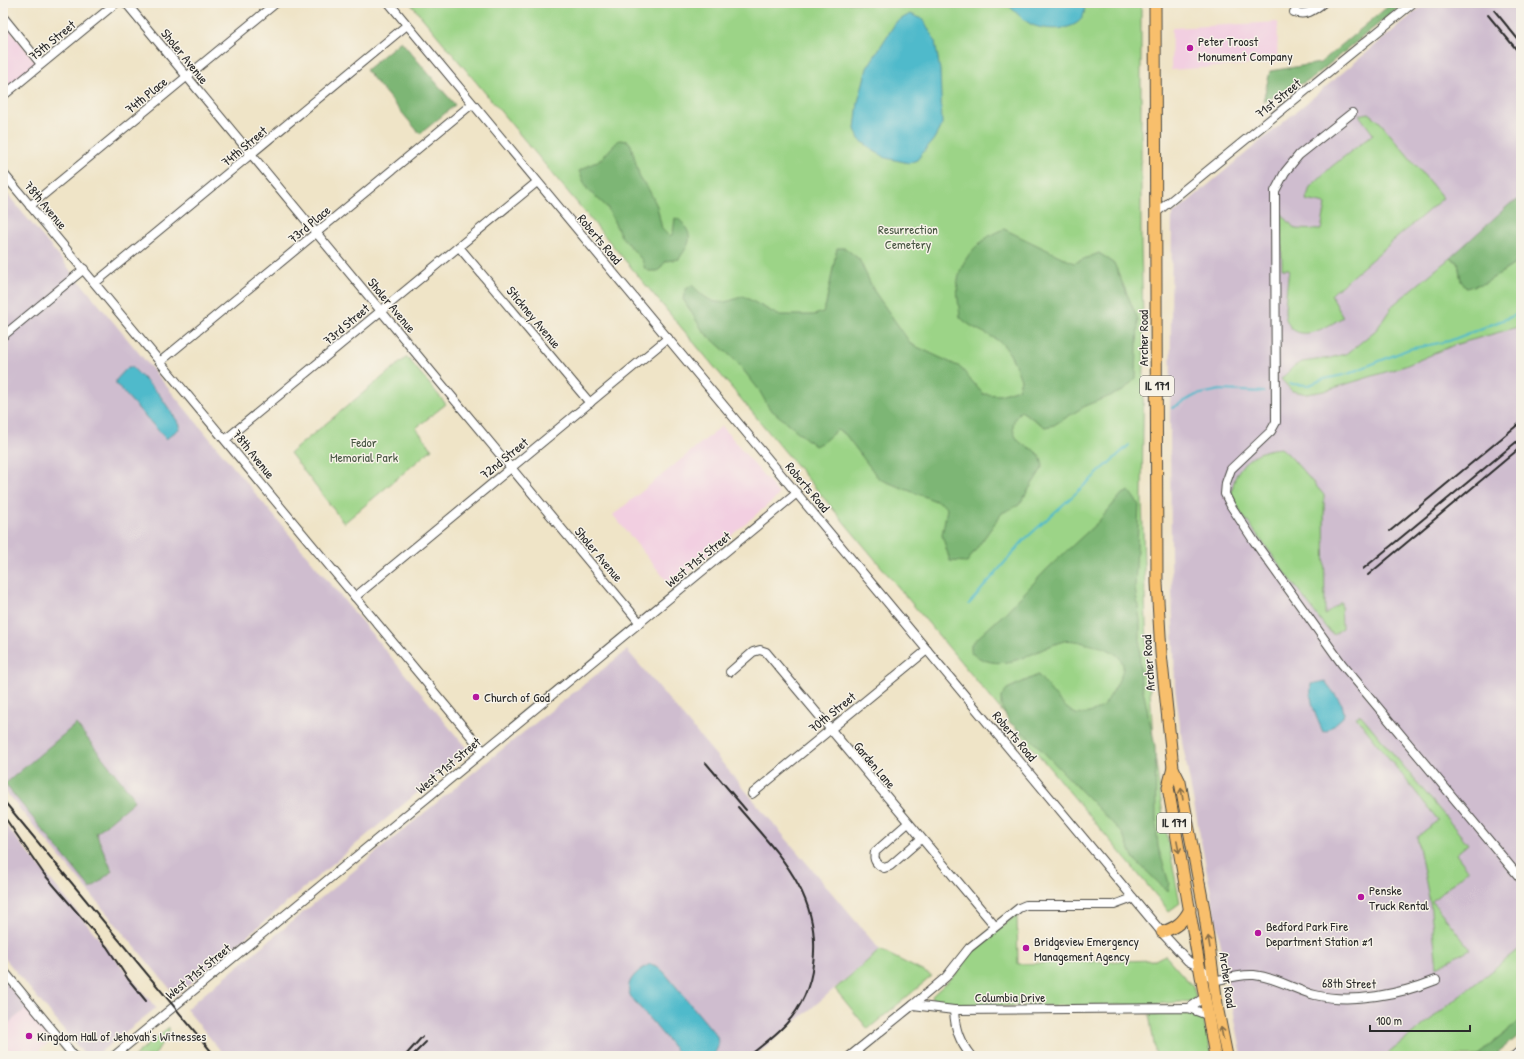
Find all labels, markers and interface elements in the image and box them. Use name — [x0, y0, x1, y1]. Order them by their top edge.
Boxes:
street label: 75th Street — [25, 15, 79, 64]
street label: Sholer Avenue — [157, 25, 213, 87]
place label: Peter Troost Monument Company — [1198, 32, 1293, 65]
marker: Peter Troost Monument Company — [1185, 43, 1195, 53]
street label: 74th Place — [121, 73, 171, 117]
street label: 71st Street — [1251, 74, 1305, 122]
street label: 74th Street — [217, 121, 271, 170]
street label: 78th Avenue — [20, 177, 72, 233]
street label: 73rd Place — [284, 201, 334, 247]
street label: Roberts Road — [574, 210, 626, 268]
park label: Resurrection Cemetery — [878, 220, 938, 253]
street label: Sholer Avenue — [364, 274, 420, 336]
street label: Stickney Avenue — [503, 282, 565, 352]
street label: 73rd Street — [319, 299, 373, 349]
street label: Archer Road — [1134, 310, 1152, 366]
road number: IL 171 — [1140, 376, 1174, 396]
street label: 78th Avenue — [229, 426, 279, 482]
park label: Fedor Memorial Park — [330, 433, 399, 466]
street label: 72nd Street — [476, 433, 532, 483]
street label: Roberts Road — [782, 458, 834, 516]
street label: Sholer Avenue — [571, 523, 627, 585]
street label: West 71st Street — [661, 527, 735, 591]
street label: Archer Road — [1137, 634, 1159, 692]
street label: 70th Street — [805, 687, 860, 736]
place label: Church of God — [484, 688, 550, 706]
marker: Church of God — [471, 692, 481, 702]
street label: Roberts Road — [989, 707, 1041, 765]
street label: West 71st Street — [412, 732, 485, 797]
street label: Garden Lane — [850, 738, 900, 792]
one-way arrow — [1178, 788, 1186, 801]
road number: IL 171 — [1157, 813, 1191, 833]
one-way arrow — [1175, 841, 1183, 854]
place label: Penske Truck Rental — [1369, 881, 1429, 914]
marker: Penske Truck Rental — [1356, 892, 1366, 902]
place label: Bedford Park Fire Department Station #1 — [1266, 917, 1373, 950]
marker: Bedford Park Fire Department Station #1 — [1253, 928, 1263, 938]
place label: Bridgeview Emergency Management Agency — [1034, 932, 1139, 965]
one-way arrow — [1205, 936, 1213, 949]
street label: West 71st Street — [161, 939, 235, 1003]
marker: Bridgeview Emergency Management Agency — [1021, 943, 1031, 953]
street label: Archer Road — [1215, 951, 1241, 1009]
street label: 68th Street — [1322, 974, 1377, 992]
street label: Columbia Drive — [975, 988, 1045, 1006]
scale bar — [1370, 1007, 1470, 1033]
text: 100 m — [1376, 1012, 1402, 1029]
place label: Kingdom Hall of Jehovah's Witnesses — [37, 1027, 206, 1045]
one-way arrow — [1218, 1027, 1226, 1040]
marker: Kingdom Hall of Jehovah's Witnesses — [24, 1031, 34, 1041]

